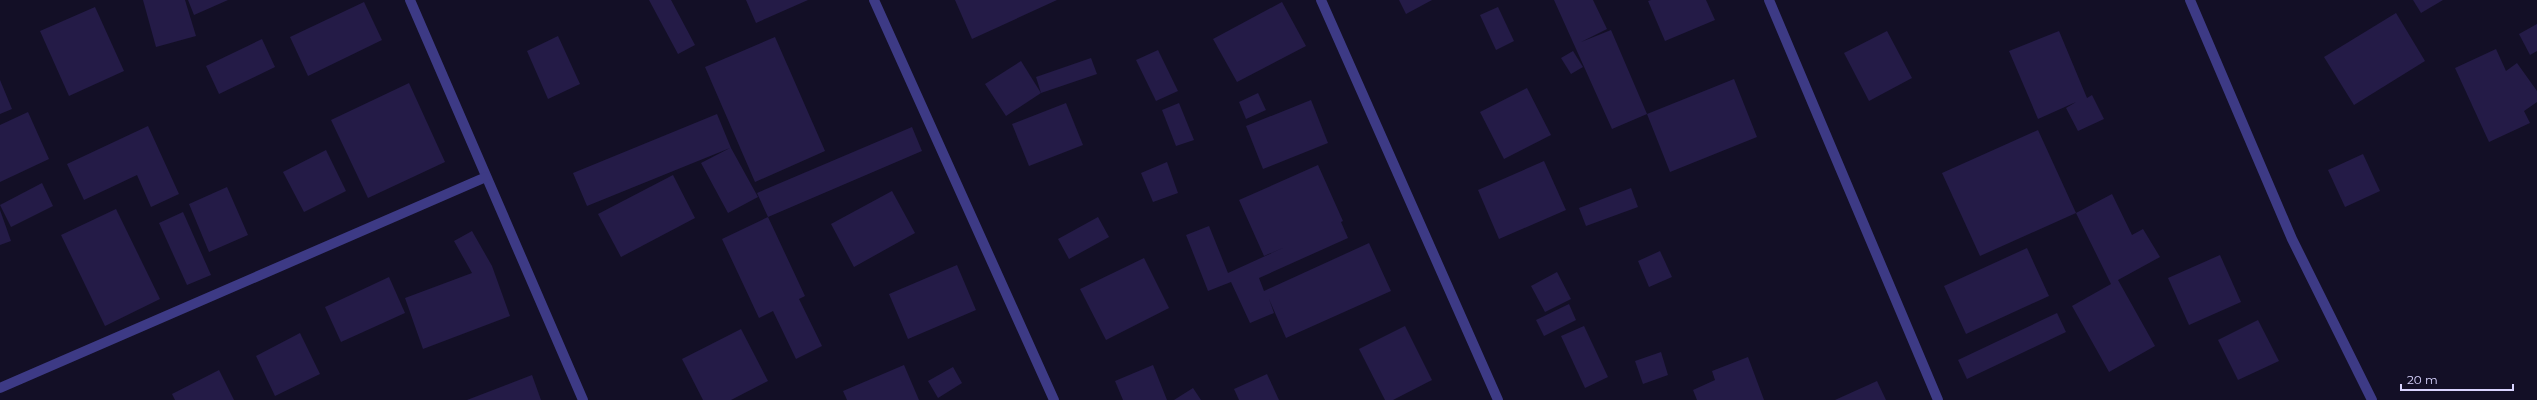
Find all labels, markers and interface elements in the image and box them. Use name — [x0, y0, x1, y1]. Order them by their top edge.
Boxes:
scale bar — [2401, 366, 2513, 392]
text: 20 m — [2407, 372, 2438, 387]

